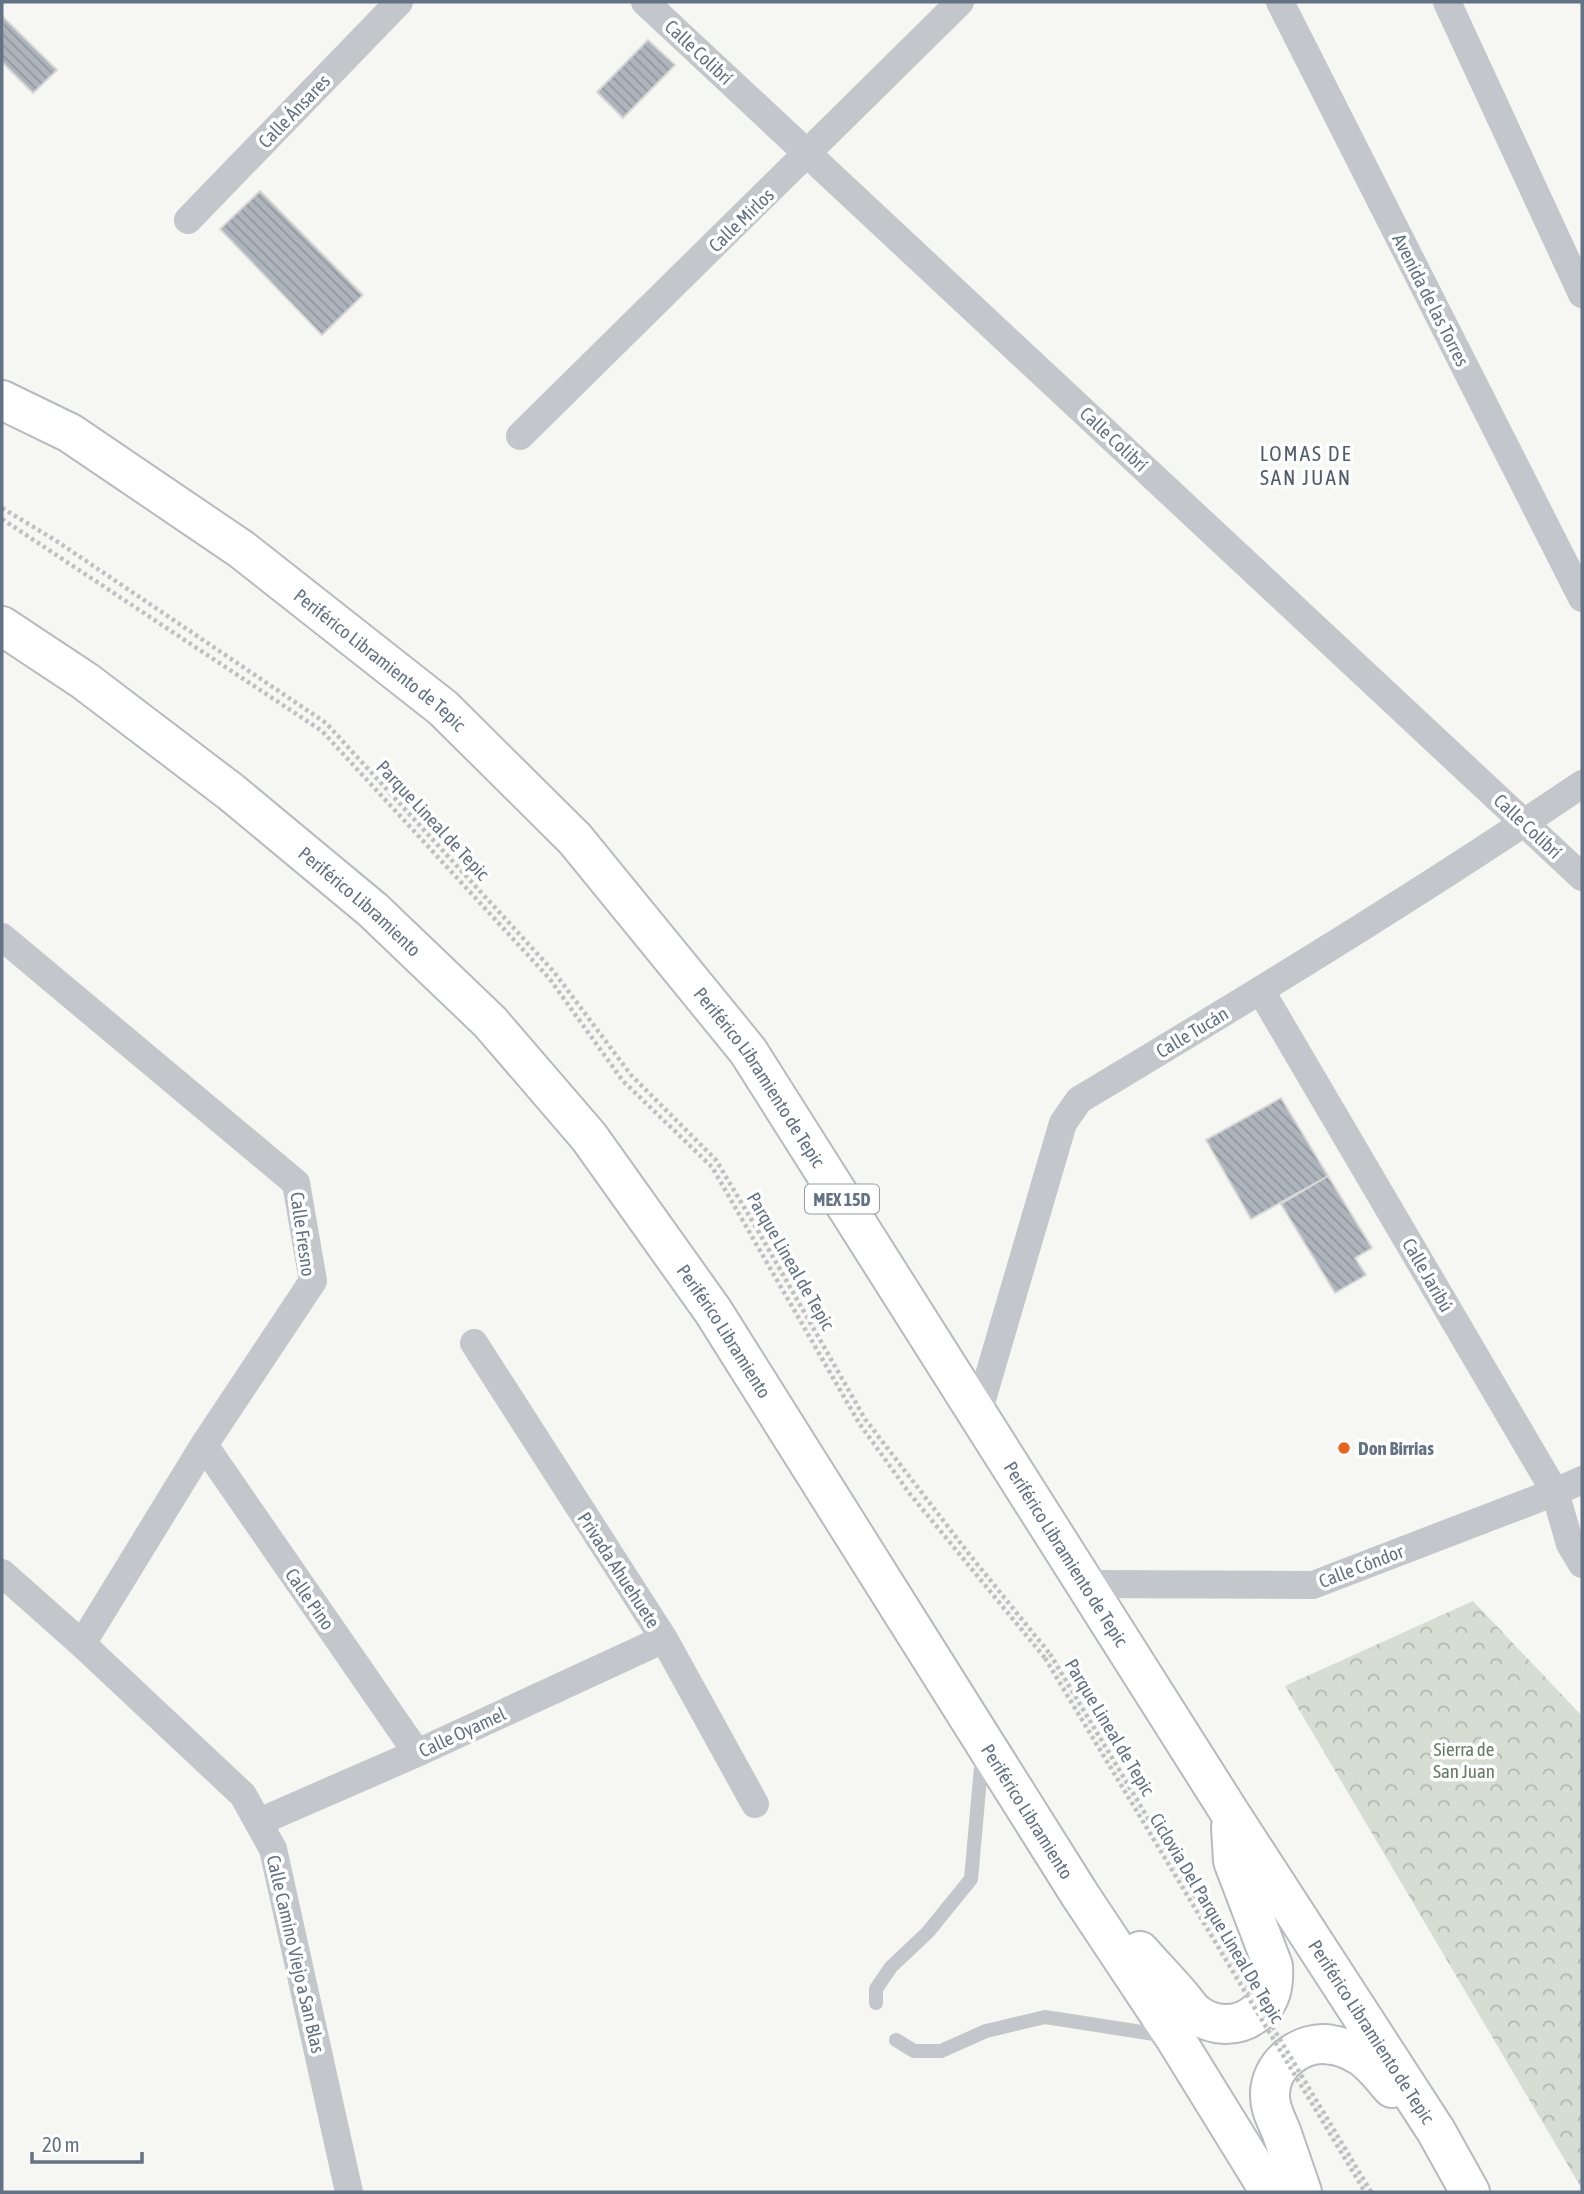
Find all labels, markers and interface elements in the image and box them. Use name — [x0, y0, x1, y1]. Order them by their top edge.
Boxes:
street label: Calle Colibrí — [661, 15, 737, 89]
street label: Calle Ánsares — [254, 70, 335, 152]
street label: Calle Mirlos — [704, 184, 778, 256]
street label: Avenida de las Torres — [1388, 230, 1474, 370]
street label: Calle Colibrí — [1076, 402, 1152, 476]
district label: LOMAS DE SAN JUAN — [1260, 441, 1352, 489]
street label: Periférico Libramiento de Tepic — [290, 584, 471, 736]
street label: Parque Lineal de Tepic — [372, 756, 495, 885]
street label: Calle Colibrí — [1490, 789, 1566, 863]
street label: Periférico Libramiento — [294, 842, 425, 961]
street label: Periférico Libramiento de Tepic — [689, 983, 830, 1172]
street label: Calle Tucán — [1152, 1002, 1232, 1062]
road number: MEX 15D — [805, 1184, 879, 1214]
street label: Parque Lineal de Tepic — [743, 1188, 840, 1335]
street label: Calle Fresno — [286, 1190, 320, 1278]
street label: Calle Jaribú — [1398, 1234, 1458, 1316]
street label: Periférico Libramiento — [672, 1260, 776, 1402]
place label: Don Birrias — [1358, 1437, 1434, 1459]
marker: Don Birrias — [1336, 1440, 1352, 1456]
street label: Periférico Libramiento de Tepic — [1000, 1457, 1133, 1651]
street label: Privada Ahuehuete — [573, 1508, 665, 1632]
street label: Calle Cóndor — [1316, 1540, 1407, 1592]
street label: Calle Pino — [281, 1564, 339, 1634]
street label: Parque Lineal de Tepic — [1061, 1655, 1160, 1800]
street label: Calle Oyamel — [415, 1702, 509, 1762]
park label: Sierra de San Juan — [1433, 1738, 1495, 1782]
street label: Periférico Libramiento — [977, 1740, 1078, 1883]
street label: Ciclovia Del Parque Lineal De Tepic — [1146, 1809, 1289, 2028]
street label: Calle Camino Viejo a San Blas — [263, 1853, 330, 2055]
street label: Periférico Libramiento de Tepic — [1304, 1936, 1440, 2128]
scale bar — [32, 2120, 142, 2164]
text: 20 m — [42, 2132, 80, 2156]

